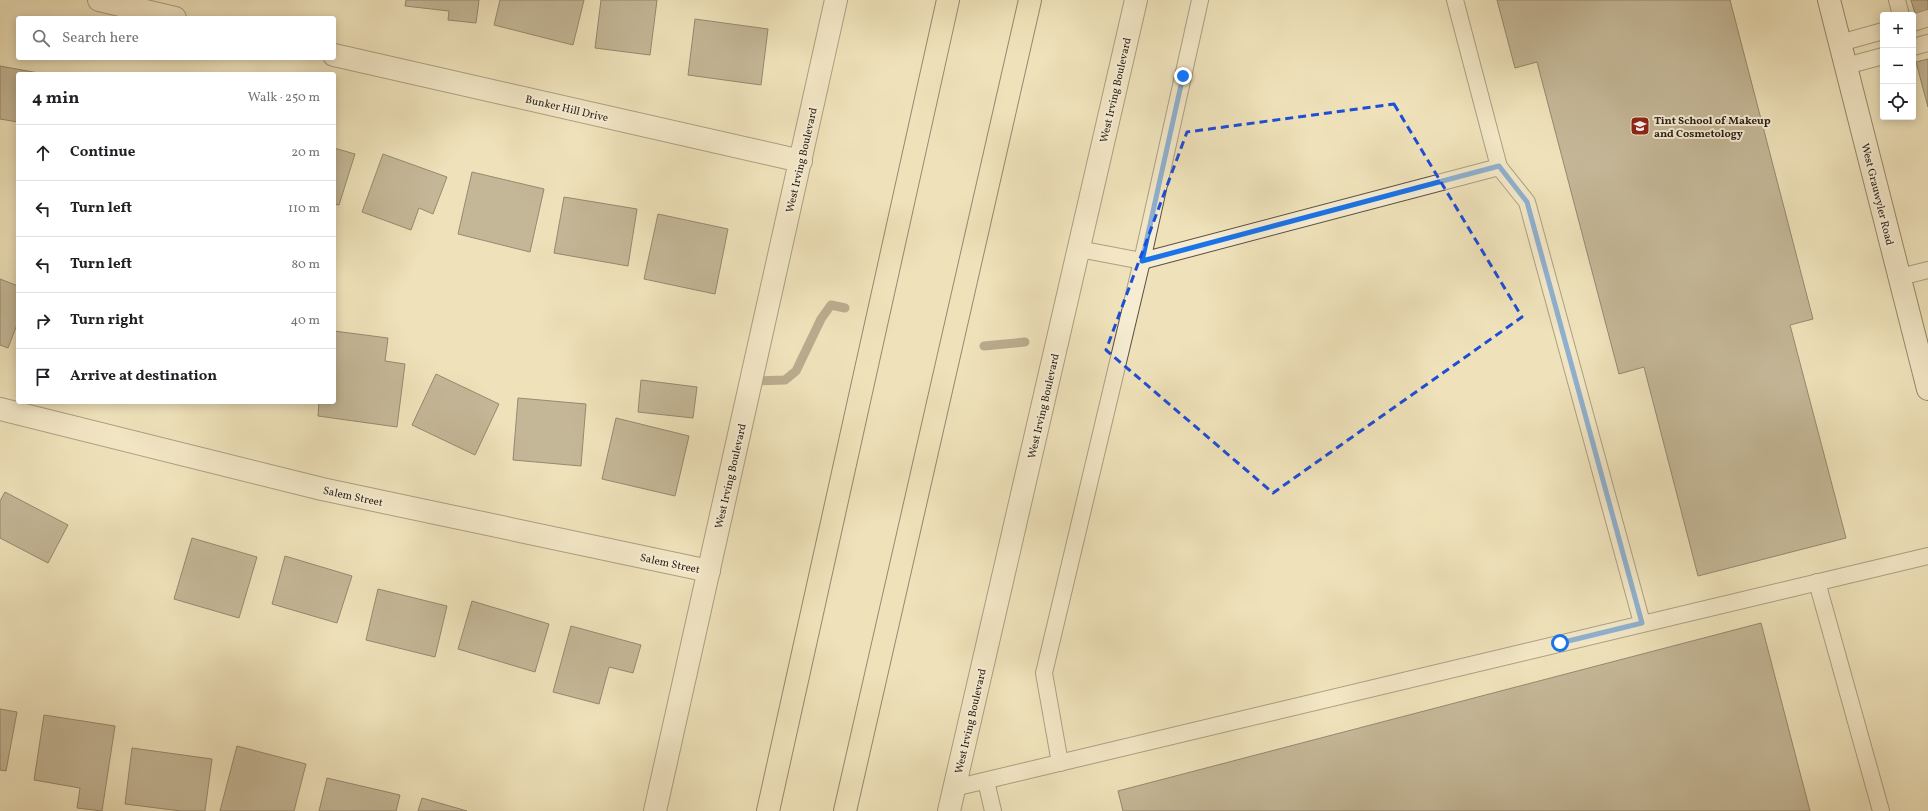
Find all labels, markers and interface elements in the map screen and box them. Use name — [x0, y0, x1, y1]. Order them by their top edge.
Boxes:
map controls — [1880, 12, 1916, 120]
button: + — [1880, 12, 1916, 48]
search box — [16, 16, 336, 60]
icon: search — [30, 27, 52, 49]
text: Search here — [62, 28, 139, 49]
street label: West Irving Boulevard — [1097, 36, 1136, 144]
button: − — [1880, 48, 1916, 84]
route end — [1174, 67, 1192, 85]
button: locate — [1880, 84, 1916, 120]
text: 4 min — [32, 87, 79, 110]
text: Walk · 250 m — [248, 89, 320, 107]
street label: Bunker Hill Drive — [524, 93, 610, 126]
street label: West Irving Boulevard — [783, 106, 822, 214]
place label: Tint School of Makeup and Cosmetology — [1654, 114, 1771, 142]
school or university icon: Tint School of Makeup and Cosmetology — [1629, 115, 1651, 137]
icon: ahead — [32, 142, 54, 164]
text: Continue — [70, 142, 135, 163]
street label: West Grauwyler Road — [1857, 142, 1896, 247]
text: 20 m — [291, 144, 320, 162]
icon: left — [32, 198, 54, 220]
text: Turn left — [70, 198, 132, 219]
text: 110 m — [288, 200, 320, 218]
icon: left — [32, 254, 54, 276]
text: Turn left — [70, 254, 132, 275]
text: 80 m — [291, 256, 320, 274]
icon: right — [32, 310, 54, 332]
text: Turn right — [70, 310, 144, 331]
text: 40 m — [291, 312, 320, 330]
street label: West Irving Boulevard — [1025, 352, 1064, 460]
icon: arrive — [32, 366, 54, 388]
text: Arrive at destination — [70, 366, 217, 387]
street label: West Irving Boulevard — [712, 422, 751, 530]
street label: Salem Street — [321, 484, 384, 511]
street label: Salem Street — [638, 551, 701, 578]
route start — [1551, 634, 1569, 652]
street label: West Irving Boulevard — [952, 667, 991, 775]

